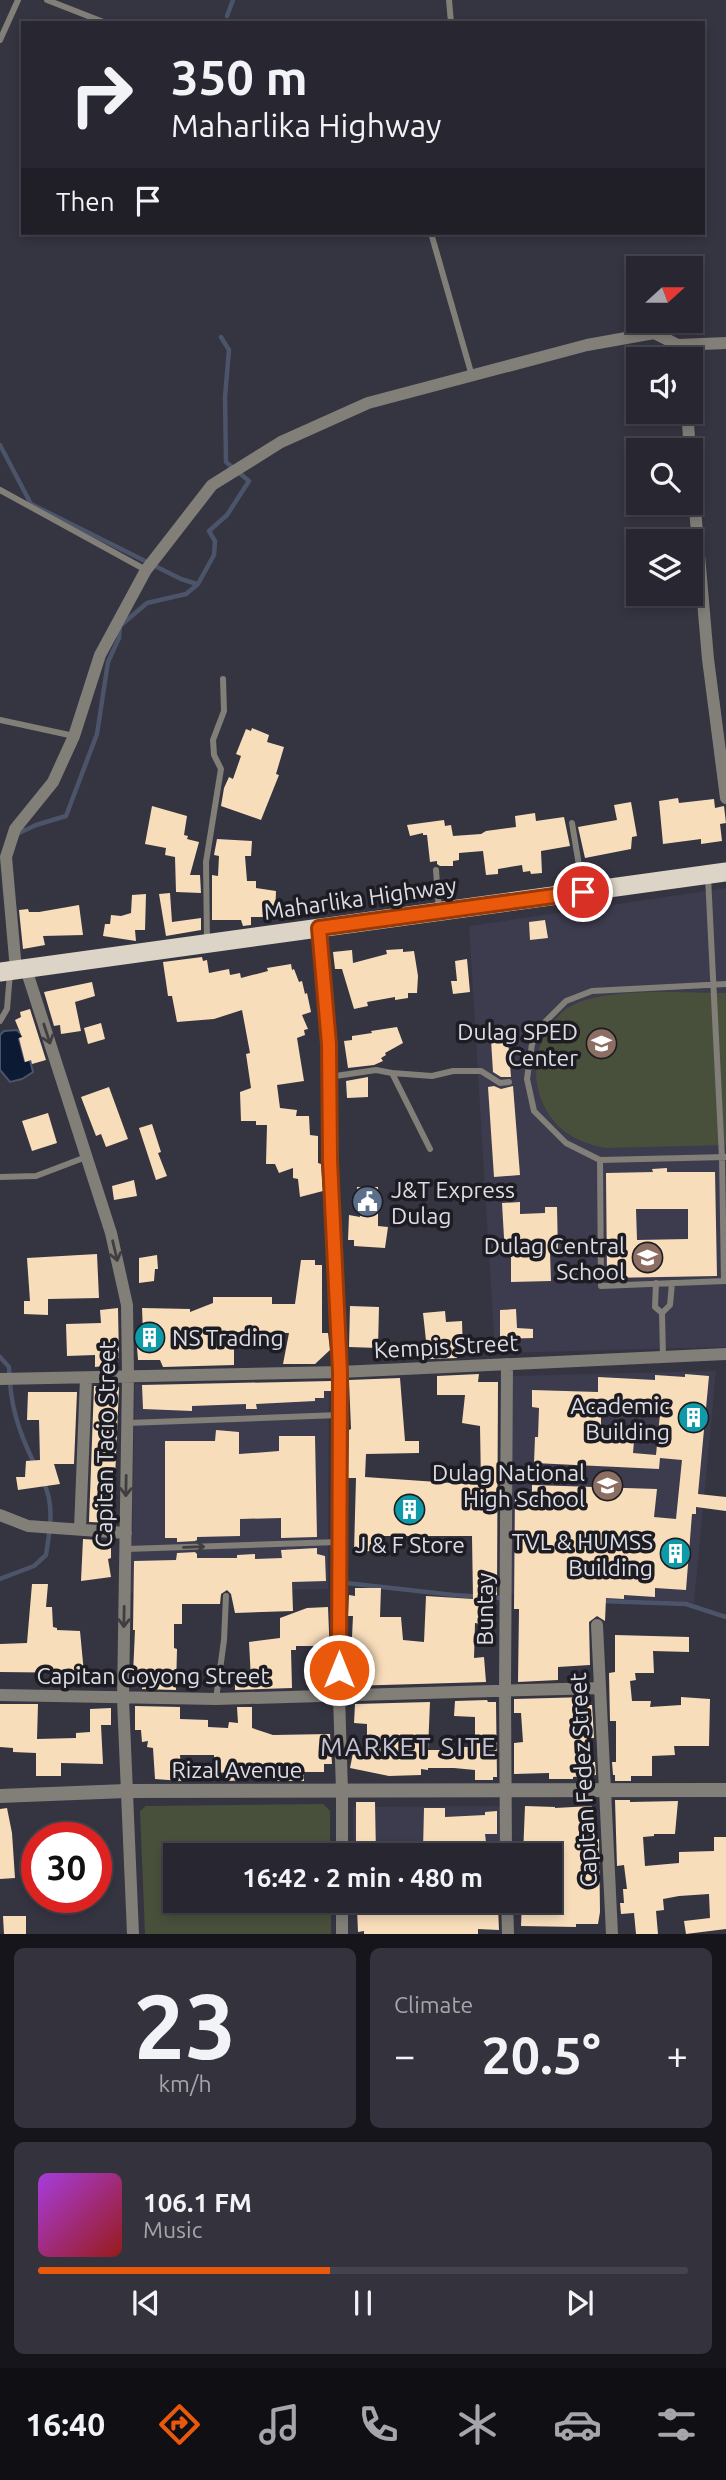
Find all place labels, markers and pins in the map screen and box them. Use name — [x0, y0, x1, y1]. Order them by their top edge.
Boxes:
pin — [553, 862, 613, 922]
place label: Dulag SPED Center — [457, 1019, 578, 1070]
school or university icon: Dulag SPED Center — [584, 1027, 618, 1061]
place label: J&T Express Dulag — [391, 1177, 515, 1228]
public building icon: J&T Express Dulag — [351, 1185, 385, 1219]
place label: Dulag Central School — [484, 1233, 625, 1284]
school or university icon: Dulag Central School — [631, 1241, 665, 1275]
building icon: NS Trading — [132, 1320, 166, 1354]
place label: NS Trading — [172, 1325, 284, 1350]
place label: Academic Building — [570, 1393, 670, 1444]
building icon: Academic Building — [676, 1401, 710, 1435]
place label: Dulag National High School — [432, 1460, 585, 1511]
school or university icon: Dulag National High School — [591, 1468, 625, 1502]
building icon: J & F Store — [393, 1493, 427, 1527]
place label: TVL & HUMSS Building — [512, 1529, 653, 1580]
place label: J & F Store — [355, 1532, 465, 1557]
building icon: TVL & HUMSS Building — [659, 1537, 693, 1571]

